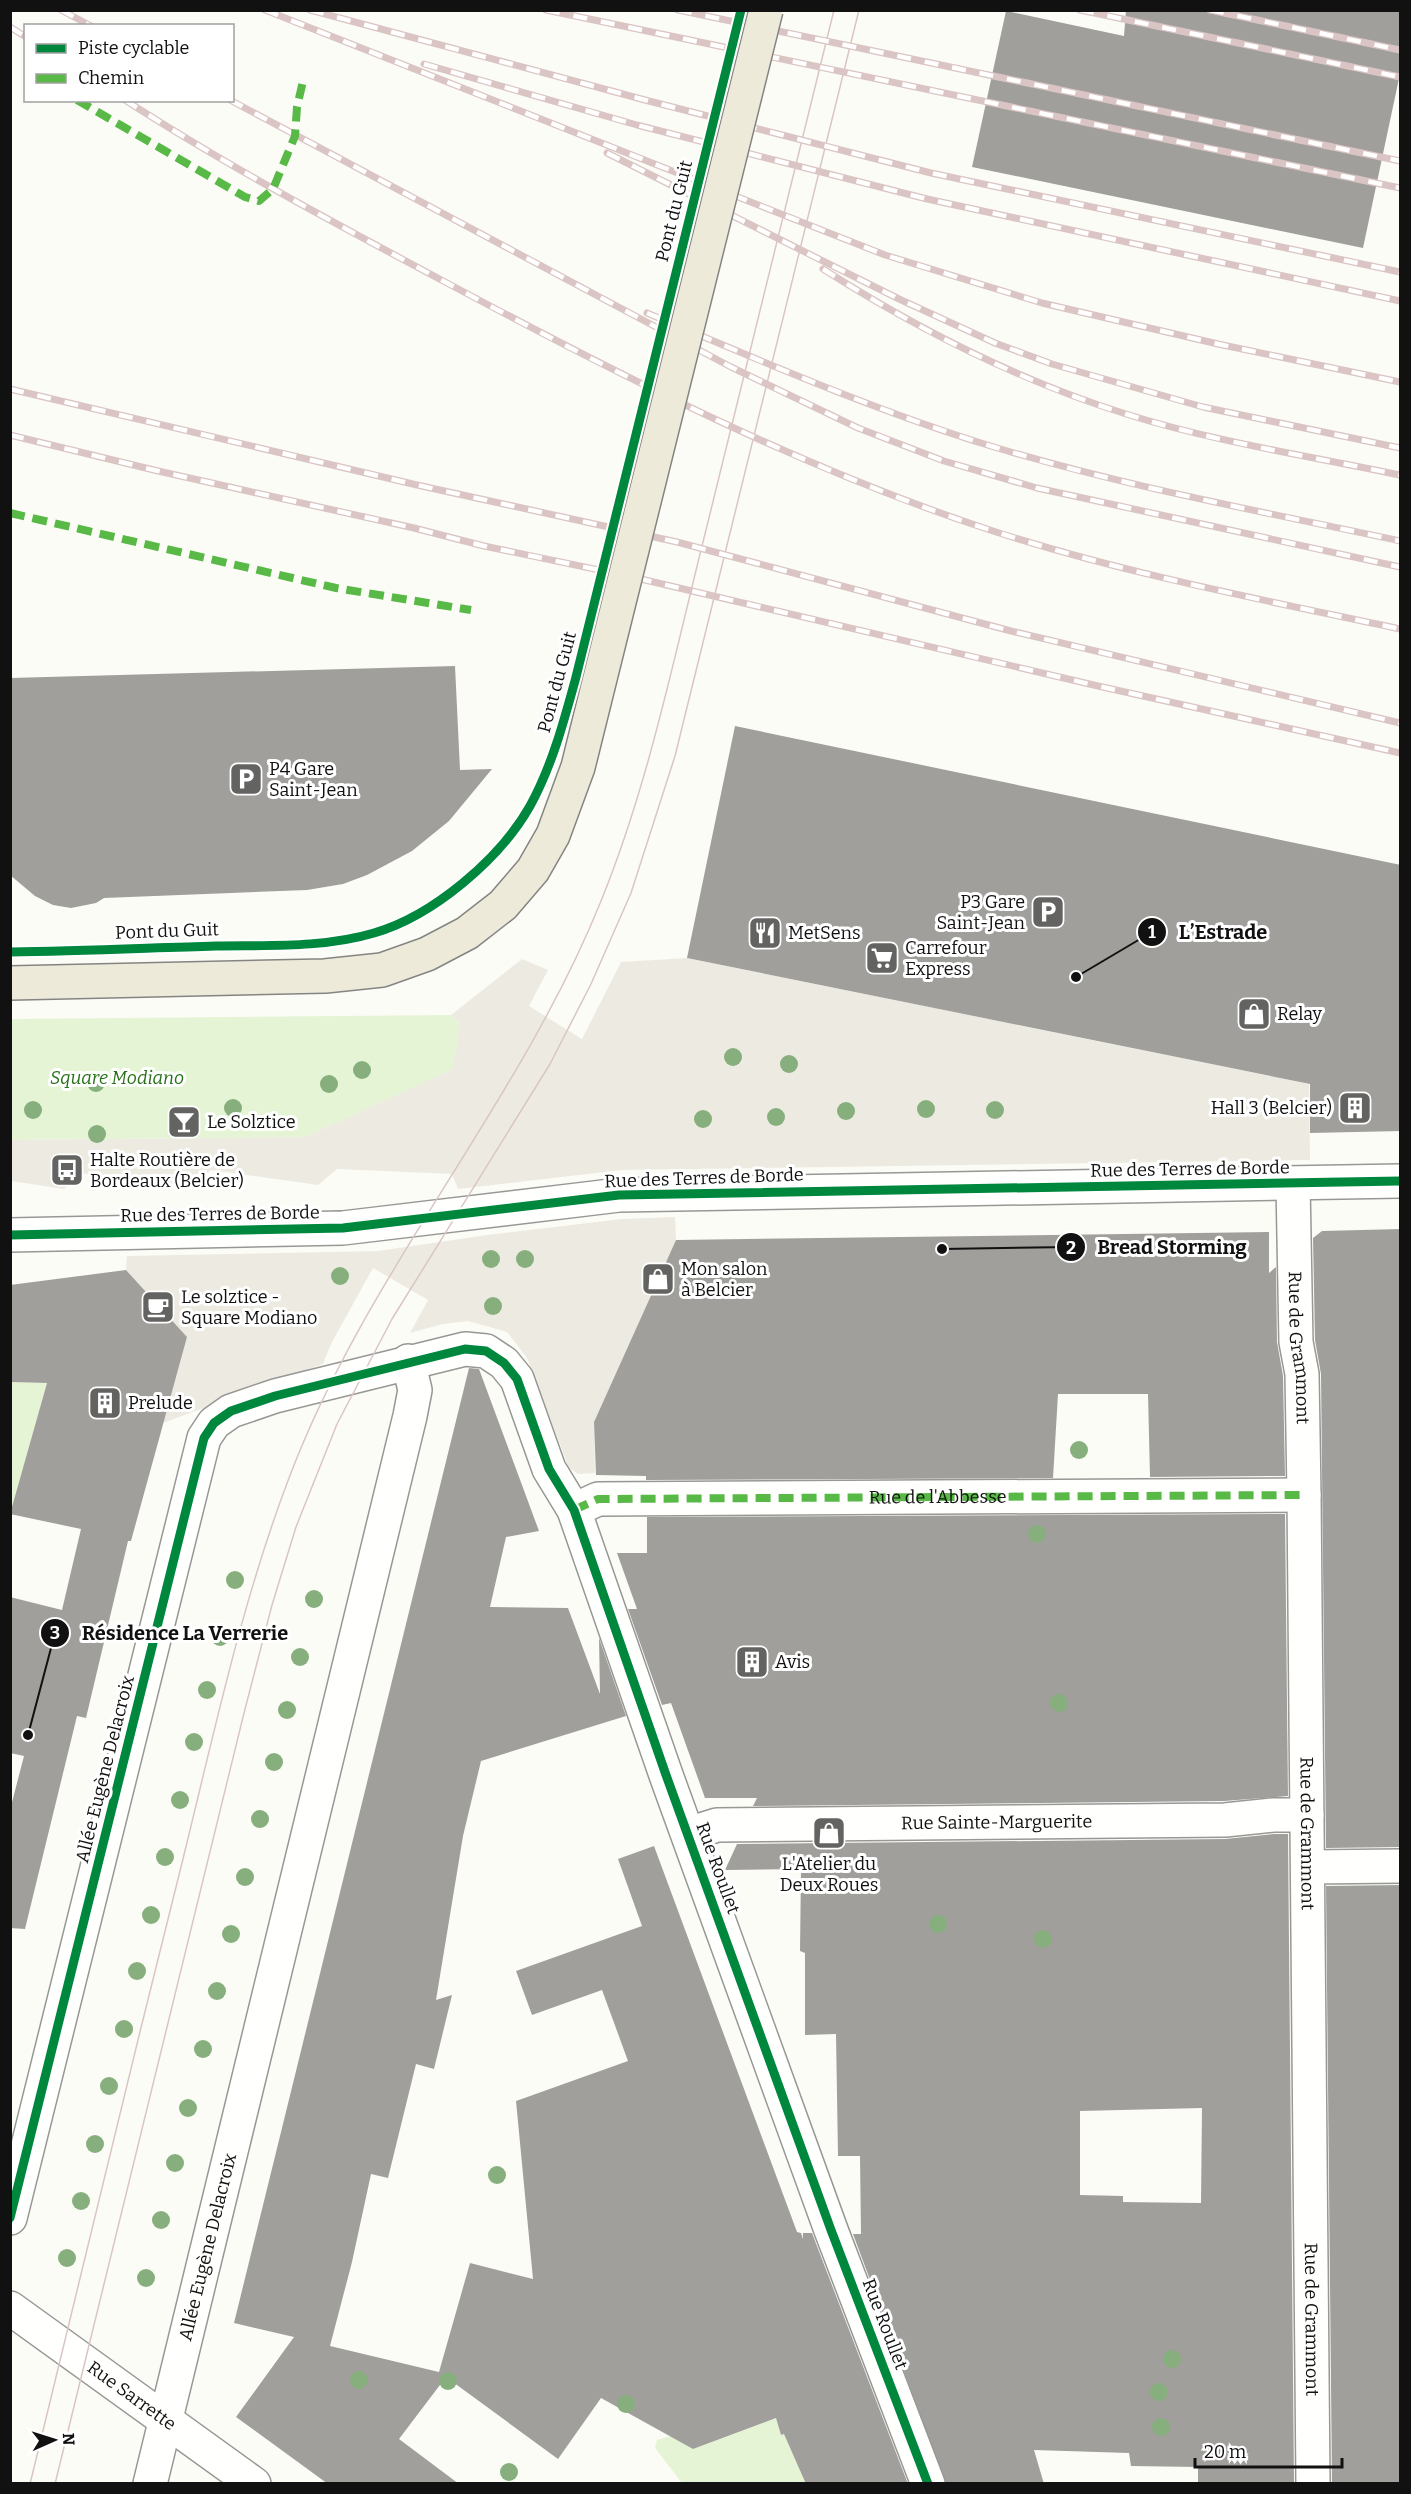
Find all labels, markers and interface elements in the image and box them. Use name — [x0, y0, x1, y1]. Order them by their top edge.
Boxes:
legend — [24, 24, 234, 102]
text: Piste cyclable — [78, 37, 189, 59]
text: Chemin — [78, 67, 145, 89]
street label: Pont du Guit — [651, 158, 697, 264]
street label: Pont du Guit — [533, 629, 581, 735]
place label: P4 Gare Saint-Jean — [269, 758, 358, 801]
parking icon: P4 Gare Saint-Jean — [228, 761, 264, 797]
place label: P3 Gare Saint-Jean — [936, 891, 1026, 934]
parking icon: P3 Gare Saint-Jean — [1030, 894, 1066, 930]
callout: L’Estrade — [1137, 913, 1279, 951]
restaurant icon: MetSens — [747, 915, 783, 951]
street label: Pont du Guit — [115, 918, 220, 944]
text: L’Estrade — [1179, 920, 1267, 944]
text: 1 — [1148, 921, 1156, 943]
place label: MetSens — [788, 922, 861, 944]
place label: Carrefour Express — [905, 937, 987, 980]
supermarket icon: Carrefour Express — [864, 940, 900, 976]
shop icon: Relay — [1236, 996, 1272, 1032]
place label: Relay — [1277, 1003, 1323, 1025]
park label: Square Modiano — [50, 1067, 184, 1089]
building icon: Hall 3 (Belcier) — [1337, 1090, 1373, 1126]
place label: Hall 3 (Belcier) — [1211, 1097, 1332, 1119]
bar icon: Le Solztice — [166, 1104, 202, 1140]
place label: Le Solztice — [207, 1111, 296, 1133]
place label: Halte Routière de Bordeaux (Belcier) — [90, 1149, 244, 1192]
bus stop icon: Halte Routière de Bordeaux (Belcier) — [49, 1152, 85, 1188]
street label: Rue des Terres de Borde — [1090, 1156, 1290, 1182]
street label: Rue des Terres de Borde — [604, 1164, 804, 1192]
street label: Rue des Terres de Borde — [120, 1201, 320, 1227]
callout: Bread Storming — [1056, 1228, 1259, 1266]
text: Bread Storming — [1097, 1235, 1247, 1259]
text: 2 — [1066, 1237, 1076, 1259]
place label: Mon salon à Belcier — [681, 1258, 768, 1301]
shop icon: Mon salon à Belcier — [640, 1261, 676, 1297]
street label: Rue de Grammont — [1284, 1271, 1314, 1425]
place label: Le solztice - Square Modiano — [181, 1286, 317, 1329]
cafe icon: Le solztice - Square Modiano — [140, 1289, 176, 1325]
building icon: Prelude — [87, 1385, 123, 1421]
place label: Prelude — [128, 1392, 193, 1414]
street label: Rue de l'Abbesse — [869, 1486, 1007, 1508]
callout: Résidence La Verrerie — [40, 1614, 300, 1652]
text: Résidence La Verrerie — [82, 1621, 288, 1645]
text: 3 — [50, 1622, 60, 1644]
building icon: Avis — [734, 1644, 770, 1680]
place label: Avis — [775, 1651, 810, 1673]
street label: Allée Eugène Delacroix — [71, 1673, 139, 1865]
street label: Rue de Grammont — [1295, 1757, 1319, 1911]
street label: Rue Sainte-Marguerite — [901, 1810, 1092, 1834]
shop icon: L'Atelier du Deux Roues — [811, 1815, 847, 1851]
street label: Rue Roullet — [691, 1819, 745, 1917]
place label: L'Atelier du Deux Roues — [780, 1853, 878, 1896]
street label: Allée Eugène Delacroix — [174, 2151, 241, 2343]
street label: Rue de Grammont — [1300, 2242, 1323, 2397]
street label: Rue Roullet — [858, 2275, 913, 2373]
street label: Rue Sarrette — [83, 2356, 180, 2435]
north arrow — [24, 2410, 84, 2470]
scale bar — [1195, 2431, 1342, 2469]
text: N — [59, 2433, 78, 2446]
text: 20 m — [1204, 2441, 1246, 2463]

